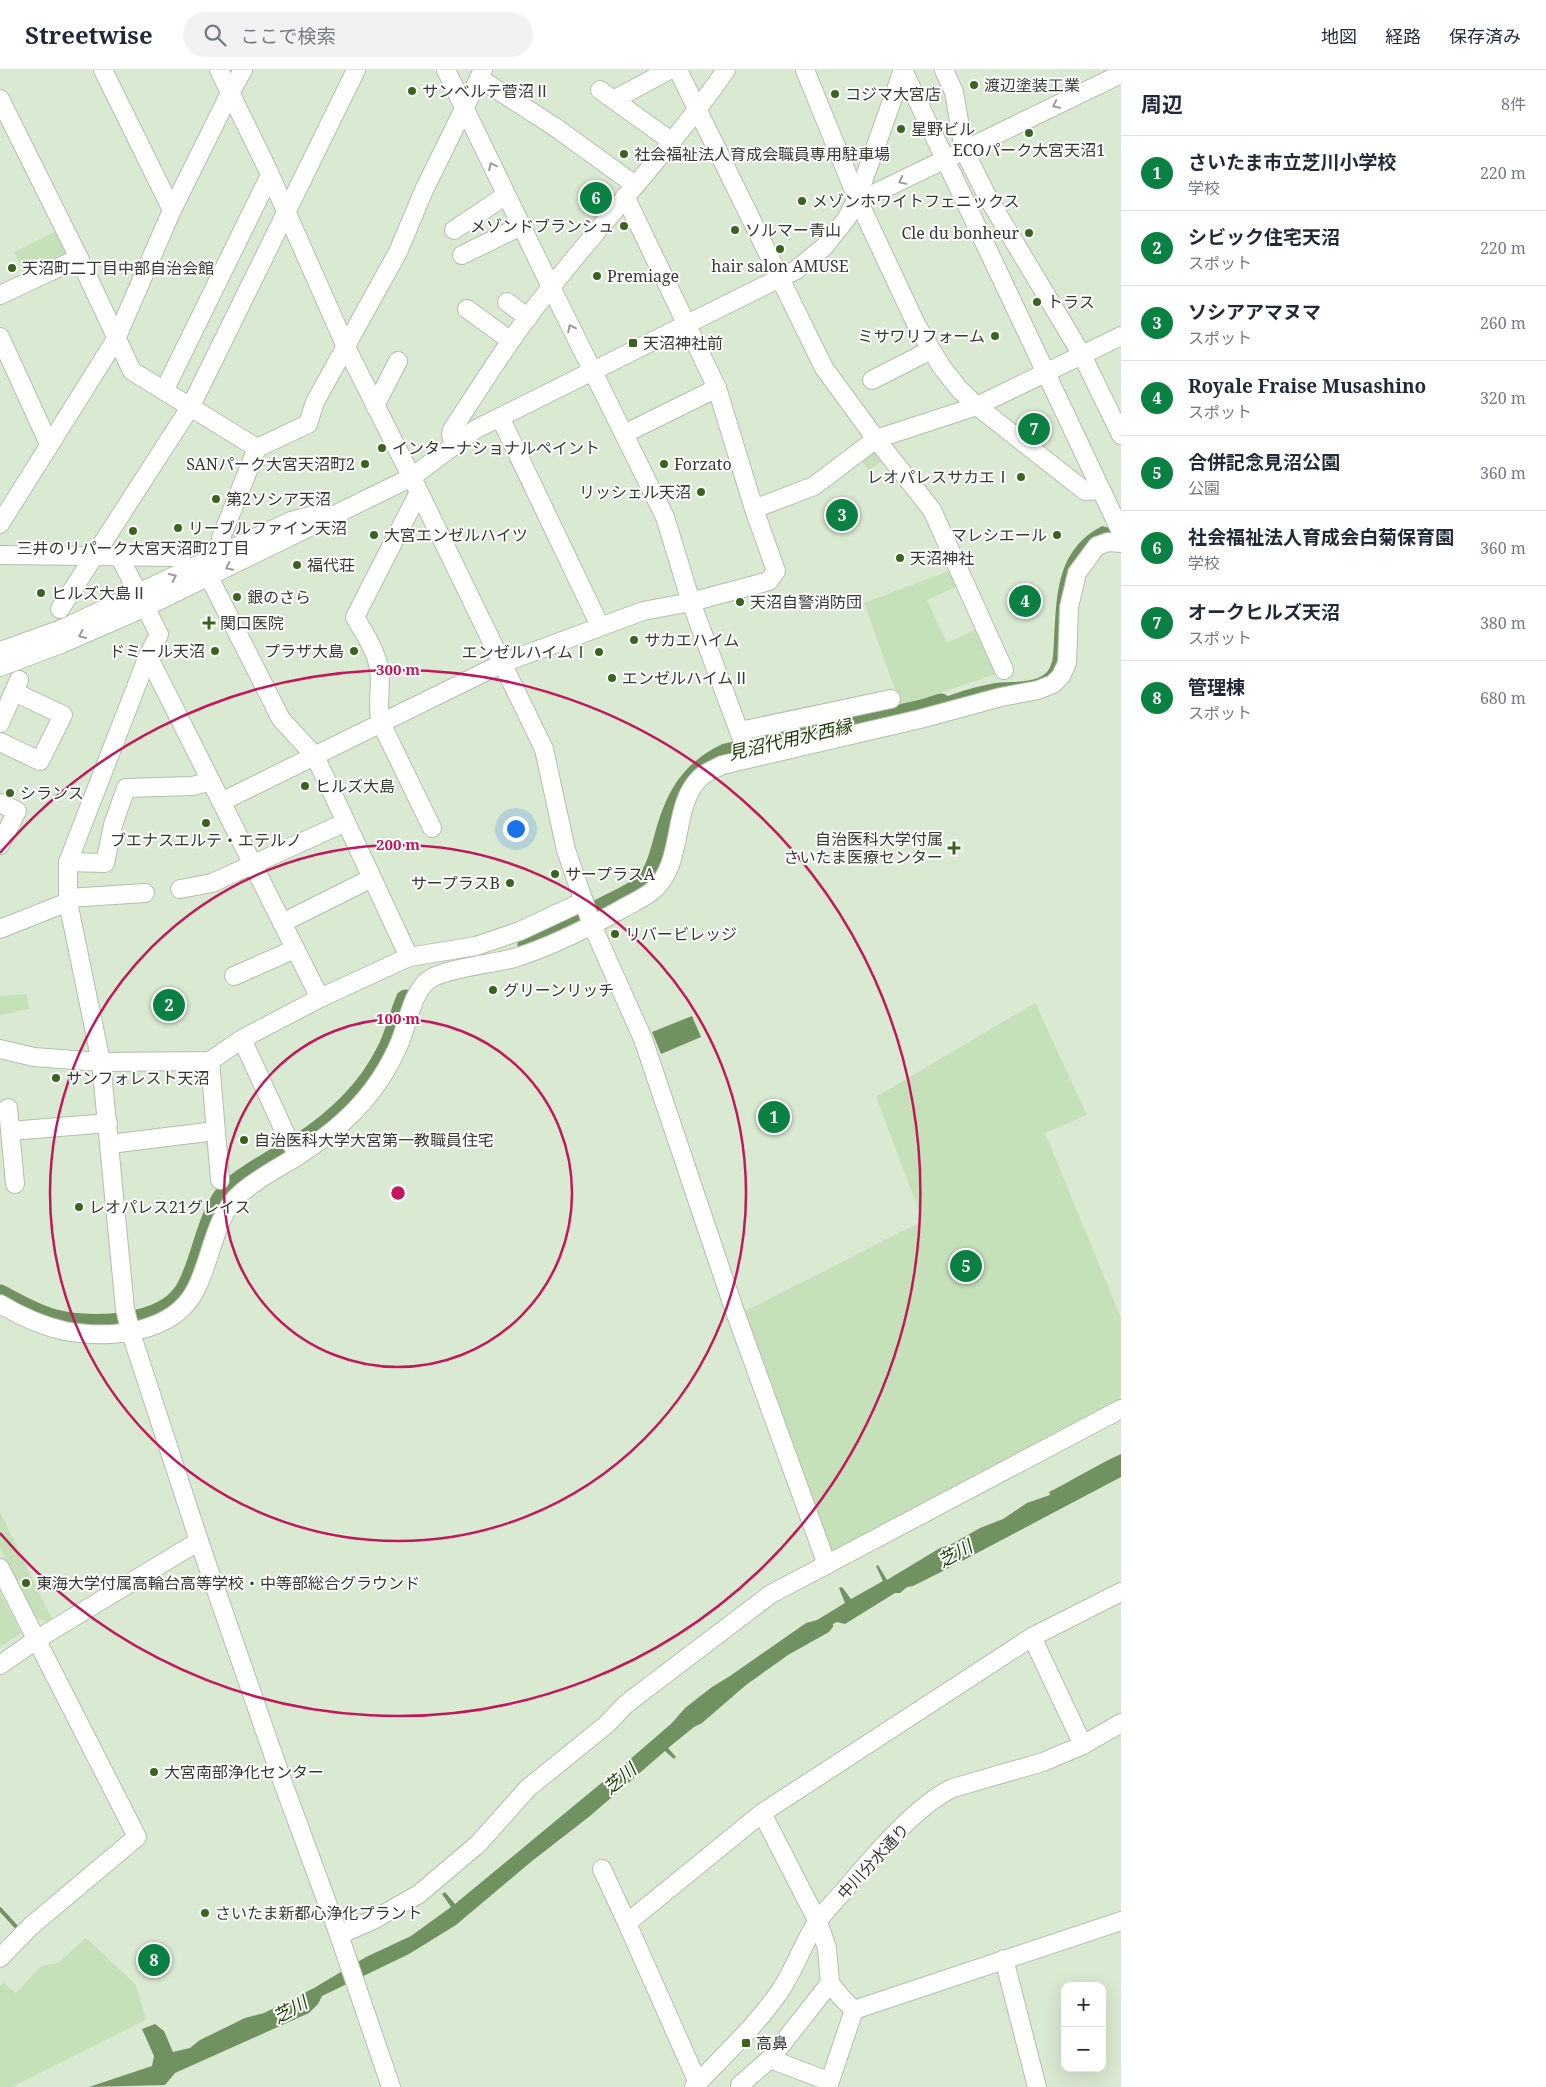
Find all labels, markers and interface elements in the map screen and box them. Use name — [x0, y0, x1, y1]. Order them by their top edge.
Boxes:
search box — [183, 12, 533, 57]
text: Streetwise — [25, 18, 153, 51]
icon: search — [201, 21, 229, 49]
text: ここで検索 — [241, 23, 336, 49]
text: 地図 — [1321, 24, 1357, 48]
text: 経路 — [1385, 24, 1421, 48]
text: 保存済み — [1449, 24, 1521, 48]
place label: 渡辺塗装工業 — [984, 74, 1080, 96]
marker: 渡辺塗装工業 — [968, 79, 980, 91]
place label: サンベルテ菅沼Ⅱ — [422, 80, 550, 102]
place label: コジマ大宮店 — [845, 83, 941, 105]
marker: サンベルテ菅沼Ⅱ — [406, 85, 418, 97]
marker: コジマ大宮店 — [829, 88, 841, 100]
text: 周辺 — [1141, 90, 1183, 118]
text: 8件 — [1501, 93, 1526, 115]
one-way arrow — [1052, 99, 1061, 109]
place label: 星野ビル — [911, 118, 975, 140]
marker: 星野ビル — [895, 123, 907, 135]
marker: ECOパーク大宮天沼1 — [1023, 127, 1035, 139]
place label: ECOパーク大宮天沼1 — [953, 139, 1105, 161]
place label: 社会福祉法人育成会職員専用駐車場 — [634, 143, 890, 165]
marker: 社会福祉法人育成会職員専用駐車場 — [618, 148, 630, 160]
text: さいたま市立芝川小学校 — [1188, 149, 1396, 175]
one-way arrow — [488, 162, 498, 171]
text: 1 — [1152, 162, 1162, 184]
text: 220 m — [1480, 162, 1526, 184]
one-way arrow — [898, 175, 907, 185]
text: 学校 — [1188, 177, 1220, 199]
pin: 6 — [580, 179, 612, 217]
place label: メゾンホワイトフェニックス — [812, 190, 1020, 212]
marker: メゾンホワイトフェニックス — [796, 195, 808, 207]
place label: メゾンドブランシュ — [470, 215, 614, 237]
place label: ソルマー青山 — [745, 219, 841, 241]
marker: メゾンドブランシュ — [618, 220, 630, 232]
place label: Cle du bonheur — [902, 222, 1019, 244]
marker: ソルマー青山 — [729, 224, 741, 236]
text: シビック住宅天沼 — [1188, 224, 1340, 250]
marker: Cle du bonheur — [1023, 227, 1035, 239]
text: 2 — [1152, 237, 1162, 259]
text: 220 m — [1480, 237, 1526, 259]
marker: hair salon AMUSE — [774, 243, 786, 255]
text: スポット — [1188, 252, 1252, 274]
place label: hair salon AMUSE — [711, 255, 849, 277]
place label: 天沼町二丁目中部自治会館 — [22, 257, 214, 279]
marker: 天沼町二丁目中部自治会館 — [6, 262, 18, 274]
place label: Premiage — [607, 265, 679, 287]
marker: Premiage — [591, 270, 603, 282]
place label: トラス — [1047, 291, 1095, 313]
marker: トラス — [1031, 296, 1043, 308]
text: ソシアアマヌマ — [1188, 299, 1321, 325]
text: 3 — [1152, 312, 1162, 334]
text: 260 m — [1480, 312, 1526, 334]
one-way arrow — [567, 324, 577, 333]
place label: ミサワリフォーム — [857, 325, 985, 347]
text: スポット — [1188, 327, 1252, 349]
marker: ミサワリフォーム — [989, 330, 1001, 342]
place label: 天沼神社前 — [643, 332, 723, 354]
marker: 天沼神社前 — [627, 337, 639, 349]
text: Royale Fraise Musashino — [1188, 373, 1426, 399]
text: 4 — [1152, 387, 1162, 409]
text: 320 m — [1480, 387, 1526, 409]
text: スポット — [1188, 401, 1252, 423]
pin: 7 — [1018, 410, 1050, 448]
place label: インターナショナルペイント — [392, 437, 600, 459]
marker: インターナショナルペイント — [376, 442, 388, 454]
text: 合併記念見沼公園 — [1188, 449, 1340, 475]
place label: SANパーク大宮天沼町2 — [186, 453, 355, 475]
place label: Forzato — [674, 453, 732, 475]
marker: SANパーク大宮天沼町2 — [359, 458, 371, 470]
marker: Forzato — [658, 458, 670, 470]
text: 5 — [1152, 462, 1162, 484]
text: 360 m — [1480, 462, 1526, 484]
place label: レオパレスサカエⅠ — [867, 466, 1011, 488]
marker: レオパレスサカエⅠ — [1015, 471, 1027, 483]
text: 公園 — [1188, 477, 1220, 499]
place label: リッシェル天沼 — [579, 481, 691, 503]
marker: リッシェル天沼 — [695, 486, 707, 498]
place label: 第2ソシア天沼 — [226, 488, 331, 510]
marker: 第2ソシア天沼 — [210, 493, 222, 505]
pin: 3 — [826, 496, 858, 534]
place label: リーブルファイン天沼 — [188, 517, 347, 539]
marker: リーブルファイン天沼 — [172, 522, 184, 534]
place label: 大宮エンゼルハイツ — [384, 524, 528, 546]
place label: マレシエール — [951, 524, 1047, 546]
text: 社会福祉法人育成会白菊保育園 — [1188, 524, 1454, 550]
marker: 三井のリパーク大宮天沼町2丁目 — [127, 525, 139, 537]
marker: 大宮エンゼルハイツ — [368, 529, 380, 541]
marker: マレシエール — [1051, 529, 1063, 541]
place label: 三井のリパーク大宮天沼町2丁目 — [17, 537, 249, 559]
text: 6 — [1152, 537, 1162, 559]
text: 360 m — [1480, 537, 1526, 559]
place label: 天沼神社 — [910, 547, 974, 569]
marker: 天沼神社 — [894, 552, 906, 564]
text: 学校 — [1188, 552, 1220, 574]
place label: 福代荘 — [307, 554, 355, 576]
marker: 福代荘 — [291, 559, 303, 571]
one-way arrow — [225, 561, 234, 571]
one-way arrow — [168, 573, 177, 583]
place label: ヒルズ大島Ⅱ — [51, 582, 147, 604]
pin: 4 — [1009, 582, 1041, 620]
place label: 銀のさら — [247, 586, 311, 608]
marker: ヒルズ大島Ⅱ — [35, 587, 47, 599]
marker: 銀のさら — [231, 591, 243, 603]
place label: 天沼自警消防団 — [750, 591, 862, 613]
marker: 天沼自警消防団 — [734, 596, 746, 608]
text: オークヒルズ天沼 — [1188, 599, 1340, 625]
place label: 関口医院 — [220, 612, 284, 634]
text: 7 — [1152, 612, 1162, 634]
text: 380 m — [1480, 612, 1526, 634]
marker: 関口医院 — [202, 616, 216, 630]
text: スポット — [1188, 627, 1252, 649]
one-way arrow — [78, 629, 87, 640]
place label: サカエハイム — [644, 629, 739, 651]
marker: サカエハイム — [628, 634, 640, 646]
place label: ドミール天沼 — [109, 640, 205, 662]
place label: プラザ大島 — [264, 640, 344, 662]
place label: エンゼルハイムⅠ — [462, 641, 589, 663]
marker: ドミール天沼 — [209, 645, 221, 657]
marker: プラザ大島 — [348, 645, 360, 657]
marker: エンゼルハイムⅠ — [593, 646, 605, 658]
text: 300 m — [376, 659, 420, 679]
place label: エンゼルハイムⅡ — [622, 667, 749, 689]
marker: エンゼルハイムⅡ — [606, 672, 618, 684]
text: 管理棟 — [1188, 674, 1245, 700]
text: 8 — [1152, 687, 1162, 709]
text: 680 m — [1480, 687, 1526, 709]
text: スポット — [1188, 702, 1252, 724]
water label: 見沼代用水西縁 — [726, 713, 856, 765]
place label: ヒルズ大島 — [315, 775, 395, 797]
marker: ヒルズ大島 — [299, 780, 311, 792]
place label: シランス — [20, 782, 84, 804]
marker: シランス — [4, 787, 16, 799]
your location — [503, 816, 529, 842]
marker: ブエナスエルテ・エテルノ — [200, 817, 212, 829]
place label: 自治医科大学付属 さいたま医療センター — [783, 828, 943, 868]
place label: ブエナスエルテ・エテルノ — [110, 829, 302, 851]
text: 200 m — [376, 834, 420, 854]
marker: 自治医科大学付属 さいたま医療センター — [947, 841, 961, 855]
place label: サープラスA — [565, 863, 656, 885]
marker: サープラスA — [549, 868, 561, 880]
place label: サープラスB — [411, 872, 500, 894]
marker: サープラスB — [504, 877, 516, 889]
place label: リバービレッジ — [625, 923, 737, 945]
marker: リバービレッジ — [609, 928, 621, 940]
place label: グリーンリッチ — [503, 979, 614, 1001]
marker: グリーンリッチ — [487, 984, 499, 996]
pin: 2 — [153, 986, 185, 1024]
text: 100 m — [376, 1008, 420, 1028]
place label: サンフォレスト天沼 — [66, 1067, 210, 1089]
marker: サンフォレスト天沼 — [50, 1072, 62, 1084]
pin: 1 — [758, 1098, 790, 1136]
place label: 自治医科大学大宮第一教職員住宅 — [254, 1129, 494, 1151]
marker: 自治医科大学大宮第一教職員住宅 — [238, 1134, 250, 1146]
centre of rings — [389, 1184, 407, 1202]
place label: レオパレス21グレイス — [89, 1196, 250, 1218]
marker: レオパレス21グレイス — [73, 1201, 85, 1213]
pin: 5 — [950, 1247, 982, 1285]
water label: 芝川 — [933, 1533, 978, 1572]
place label: 東海大学付属高輪台高等学校・中等部総合グラウンド — [36, 1572, 420, 1594]
marker: 東海大学付属高輪台高等学校・中等部総合グラウンド — [20, 1577, 32, 1589]
water label: 芝川 — [598, 1756, 642, 1799]
place label: 大宮南部浄化センター — [164, 1761, 324, 1783]
marker: 大宮南部浄化センター — [148, 1766, 160, 1778]
street label: 中川分水通り — [832, 1818, 914, 1904]
place label: さいたま新都心浄化プラント — [215, 1902, 423, 1924]
marker: さいたま新都心浄化プラント — [199, 1907, 211, 1919]
pin: 8 — [138, 1941, 170, 1979]
map controls — [1061, 1982, 1106, 2072]
button: + — [1061, 1982, 1106, 2027]
water label: 芝川 — [268, 1989, 313, 2028]
button: − — [1061, 2027, 1106, 2072]
place label: 高鼻 — [756, 2032, 788, 2054]
marker: 高鼻 — [740, 2037, 752, 2049]

